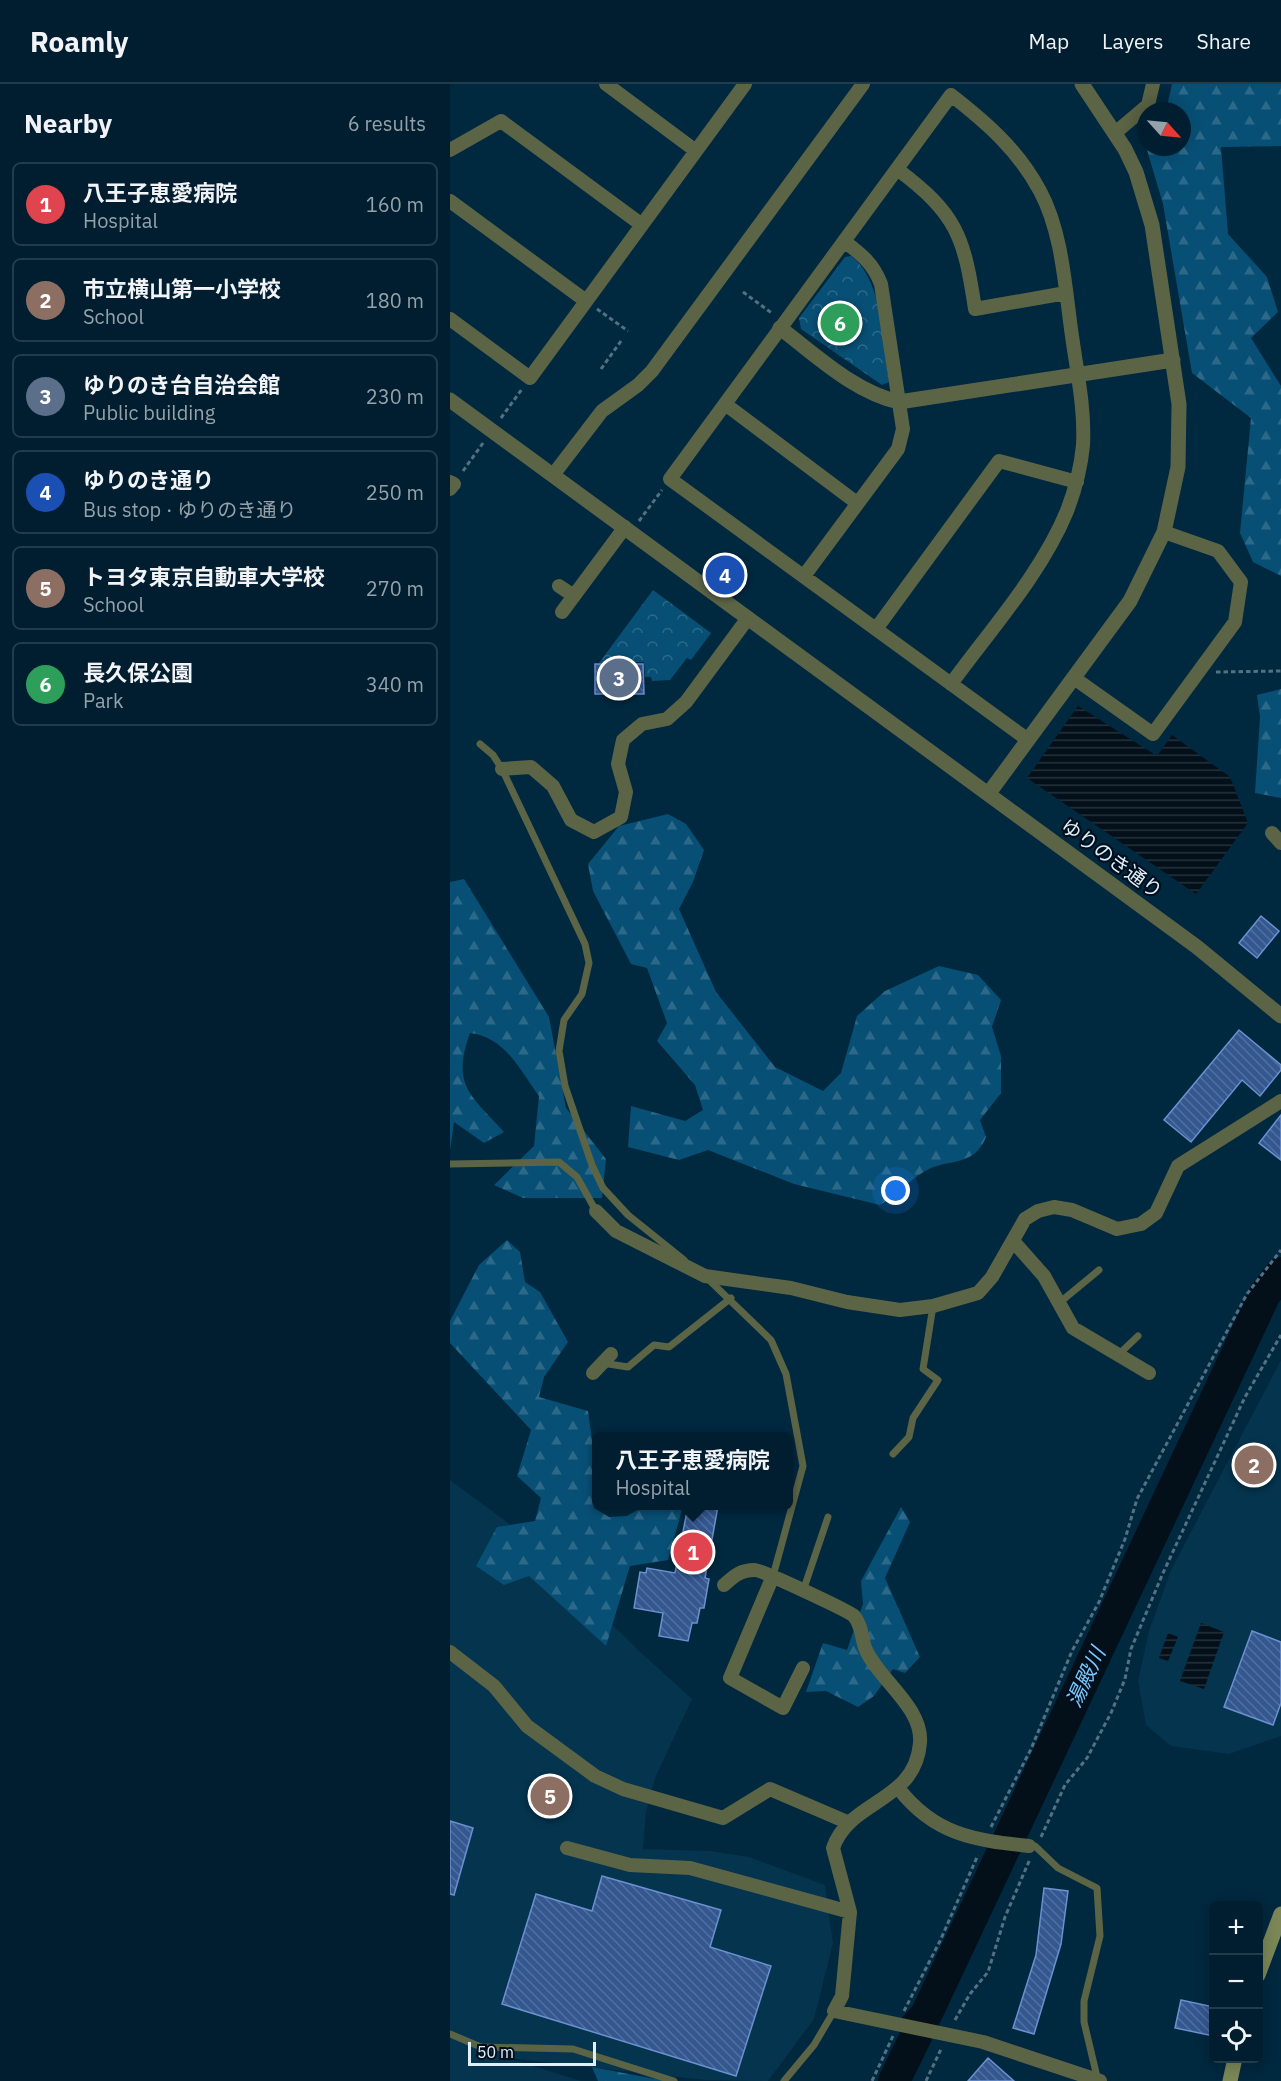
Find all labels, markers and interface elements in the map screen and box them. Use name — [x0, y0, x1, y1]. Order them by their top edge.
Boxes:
text: Roamly — [30, 23, 128, 60]
text: Map — [1029, 27, 1069, 55]
text: Layers — [1102, 27, 1164, 55]
text: Share — [1197, 27, 1251, 55]
north arrow — [1137, 102, 1191, 156]
text: Nearby — [24, 106, 112, 140]
text: 6 results — [348, 110, 426, 137]
text: 八王子恵愛病院 — [83, 178, 237, 207]
text: 1 — [40, 191, 52, 218]
text: 160 m — [366, 191, 424, 218]
text: Hospital — [83, 207, 158, 234]
text: 市立横山第一小学校 — [83, 274, 281, 303]
text: 2 — [40, 287, 52, 314]
text: 180 m — [366, 287, 424, 314]
pin: 6 — [820, 300, 860, 346]
text: School — [83, 303, 144, 330]
text: ゆりのき台自治会館 — [83, 370, 280, 399]
text: 3 — [40, 383, 52, 410]
text: 230 m — [366, 383, 424, 410]
text: Public building — [83, 399, 215, 426]
text: ゆりのき通り — [83, 465, 214, 494]
text: 4 — [40, 479, 52, 506]
text: 250 m — [366, 479, 424, 506]
text: Bus stop · ゆりのき通り — [83, 496, 297, 523]
pin: 4 — [706, 552, 744, 598]
text: トヨタ東京自動車大学校 — [83, 562, 325, 591]
text: 5 — [40, 575, 52, 602]
text: 270 m — [366, 575, 424, 602]
text: School — [83, 591, 144, 618]
pin: 3 — [600, 656, 638, 700]
text: 長久保公園 — [83, 658, 193, 687]
text: 6 — [40, 671, 52, 698]
text: 340 m — [366, 671, 424, 698]
text: Park — [83, 687, 123, 714]
street label: ゆりのき通り — [1056, 812, 1168, 904]
your location — [881, 1176, 910, 1205]
popup — [592, 1432, 793, 1510]
pin: 2 — [1234, 1442, 1274, 1488]
text: 八王子恵愛病院 — [615, 1445, 770, 1474]
text: Hospital — [615, 1474, 690, 1501]
pin: 1 — [674, 1530, 712, 1574]
water label: 湯殿川 — [1059, 1641, 1112, 1711]
pin: 5 — [530, 1774, 570, 1818]
map controls — [1209, 1901, 1263, 2063]
button: + — [1209, 1901, 1263, 1955]
button: − — [1209, 1955, 1263, 2009]
button: locate — [1209, 2009, 1263, 2063]
scale bar — [468, 2039, 596, 2066]
text: 50 m — [477, 2042, 514, 2062]

